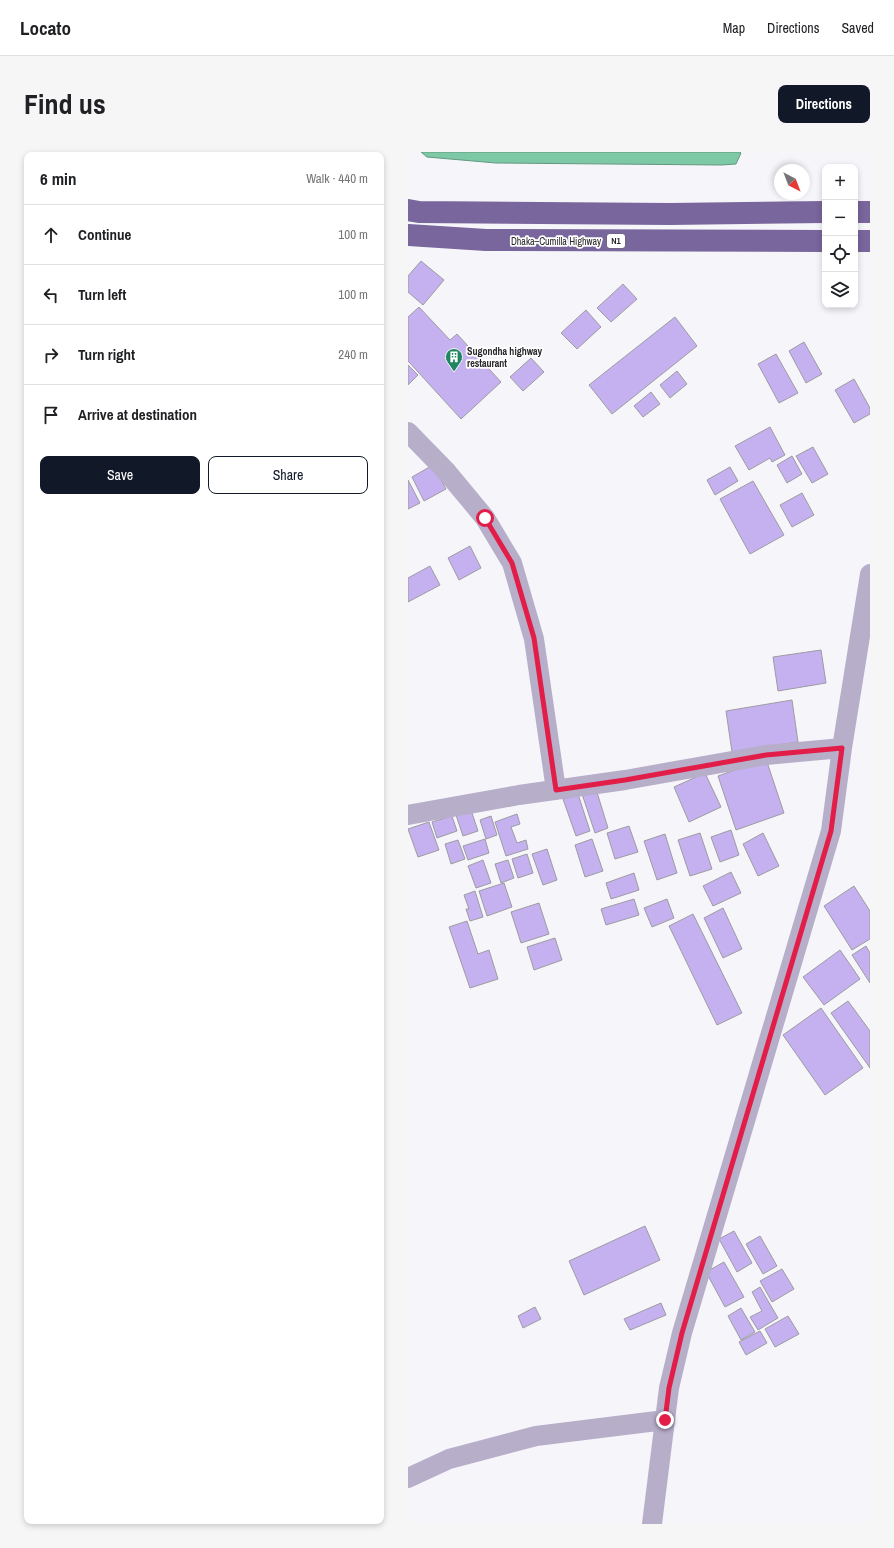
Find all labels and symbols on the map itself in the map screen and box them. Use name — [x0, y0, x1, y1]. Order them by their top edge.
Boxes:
north arrow — [774, 164, 810, 200]
road number: N1 — [607, 234, 625, 248]
street label: Dhaka–Cumilla Highway — [511, 235, 602, 248]
place label: Sugondha highway restaurant — [467, 345, 543, 370]
building icon: Sugondha highway restaurant — [444, 347, 464, 372]
route start — [476, 509, 494, 527]
route end — [656, 1411, 674, 1429]

